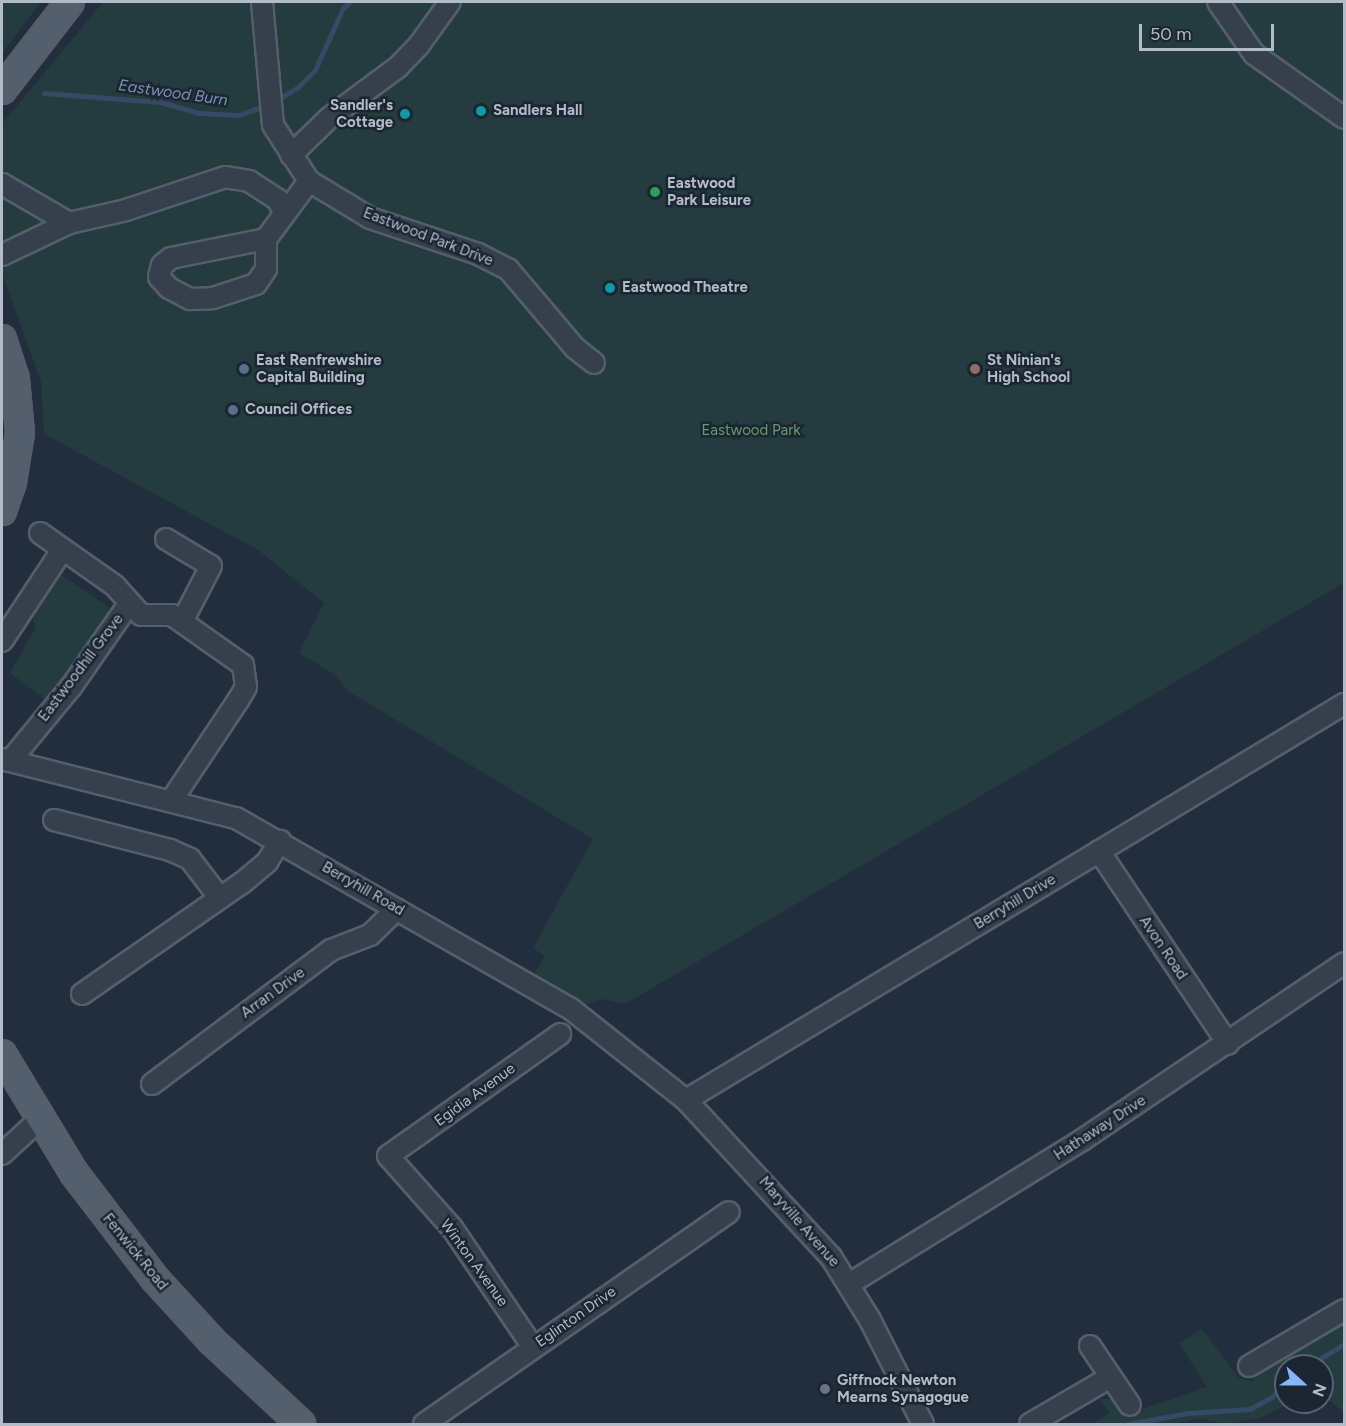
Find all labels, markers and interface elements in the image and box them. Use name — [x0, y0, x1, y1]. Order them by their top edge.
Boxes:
scale bar — [1142, 12, 1277, 50]
text: 50 m — [1150, 23, 1192, 45]
water label: Eastwood Burn — [117, 76, 229, 110]
place label: Sandler's Cottage — [330, 96, 393, 131]
place label: Sandlers Hall — [493, 102, 582, 120]
marker: Sandlers Hall — [474, 104, 488, 118]
marker: Sandler's Cottage — [398, 107, 412, 121]
place label: Eastwood Park Leisure — [667, 174, 751, 209]
marker: Eastwood Park Leisure — [648, 185, 662, 199]
street label: Eastwood Park Drive — [361, 204, 495, 270]
place label: Eastwood Theatre — [622, 279, 748, 297]
marker: Eastwood Theatre — [603, 281, 617, 295]
place label: East Renfrewshire Capital Building — [256, 351, 381, 386]
place label: St Ninian's High School — [987, 351, 1070, 386]
marker: East Renfrewshire Capital Building — [237, 362, 251, 376]
marker: St Ninian's High School — [968, 362, 982, 376]
place label: Council Offices — [245, 401, 352, 419]
marker: Council Offices — [226, 403, 240, 417]
park label: Eastwood Park — [701, 422, 801, 440]
street label: Eastwoodhill Grove — [35, 611, 127, 725]
street label: Berryhill Road — [319, 858, 407, 920]
street label: Berryhill Drive — [971, 871, 1059, 933]
street label: Avon Road — [1135, 913, 1191, 983]
street label: Arran Drive — [237, 964, 309, 1022]
street label: Egidia Avenue — [431, 1060, 519, 1130]
street label: Hathaway Drive — [1051, 1092, 1149, 1164]
street label: Maryville Avenue — [755, 1173, 843, 1271]
street label: Fenwick Road — [99, 1210, 171, 1294]
street label: Winton Avenue — [436, 1216, 512, 1310]
street label: Eglinton Drive — [532, 1283, 620, 1351]
north arrow — [1274, 1354, 1334, 1414]
place label: Giffnock Newton Mearns Synagogue — [837, 1371, 969, 1406]
text: N — [1308, 1381, 1330, 1399]
marker: Giffnock Newton Mearns Synagogue — [818, 1382, 832, 1396]

